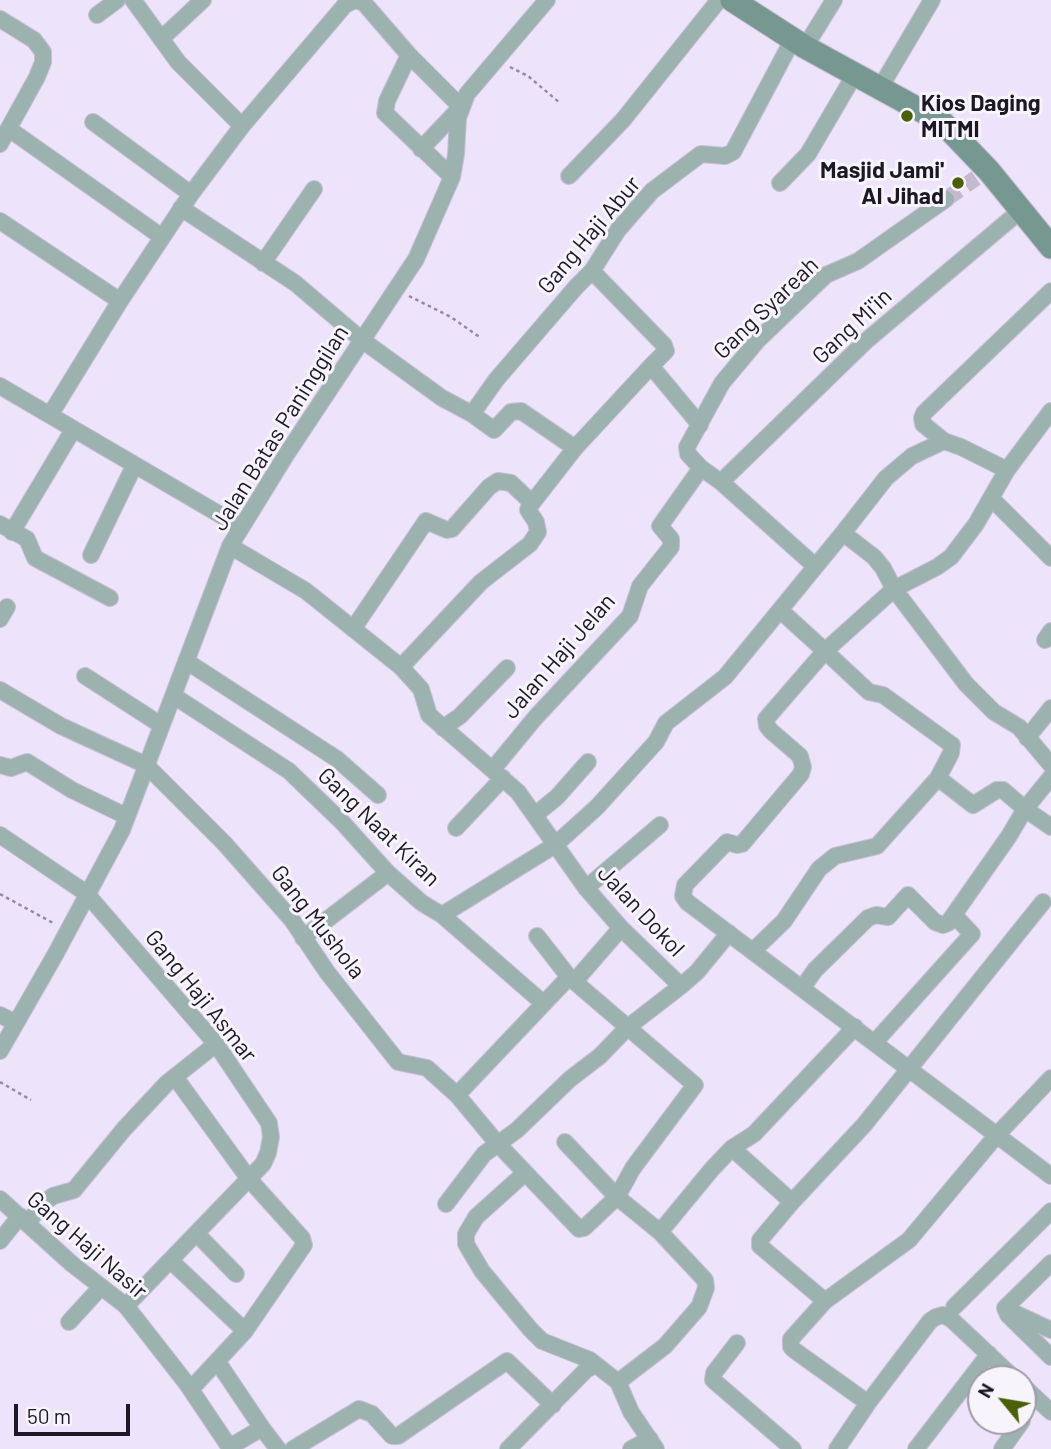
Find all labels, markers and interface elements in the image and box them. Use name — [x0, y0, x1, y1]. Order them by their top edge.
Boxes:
place label: Kios Daging MITMI — [921, 89, 1041, 143]
marker: Kios Daging MITMI — [899, 108, 915, 124]
place label: Masjid Jami' Al Jihad — [820, 156, 944, 210]
street label: Gang Haji Abur — [532, 171, 646, 299]
marker: Masjid Jami' Al Jihad — [950, 175, 966, 191]
street label: Gang Syareah — [708, 251, 824, 365]
street label: Gang Mi'in — [807, 282, 897, 370]
street label: Jalan Batas Paninggilan — [206, 320, 354, 536]
street label: Jalan Haji Jelan — [497, 588, 621, 724]
street label: Gang Naat Kiran — [312, 762, 446, 892]
street label: Gang Mushola — [265, 860, 371, 984]
street label: Jalan Dokol — [592, 860, 690, 962]
street label: Gang Haji Asmar — [139, 924, 263, 1068]
street label: Gang Haji Nasir — [21, 1185, 153, 1305]
north arrow — [967, 1365, 1037, 1435]
text: N — [972, 1379, 998, 1401]
scale bar — [18, 1390, 133, 1434]
text: 50 m — [27, 1403, 71, 1428]

